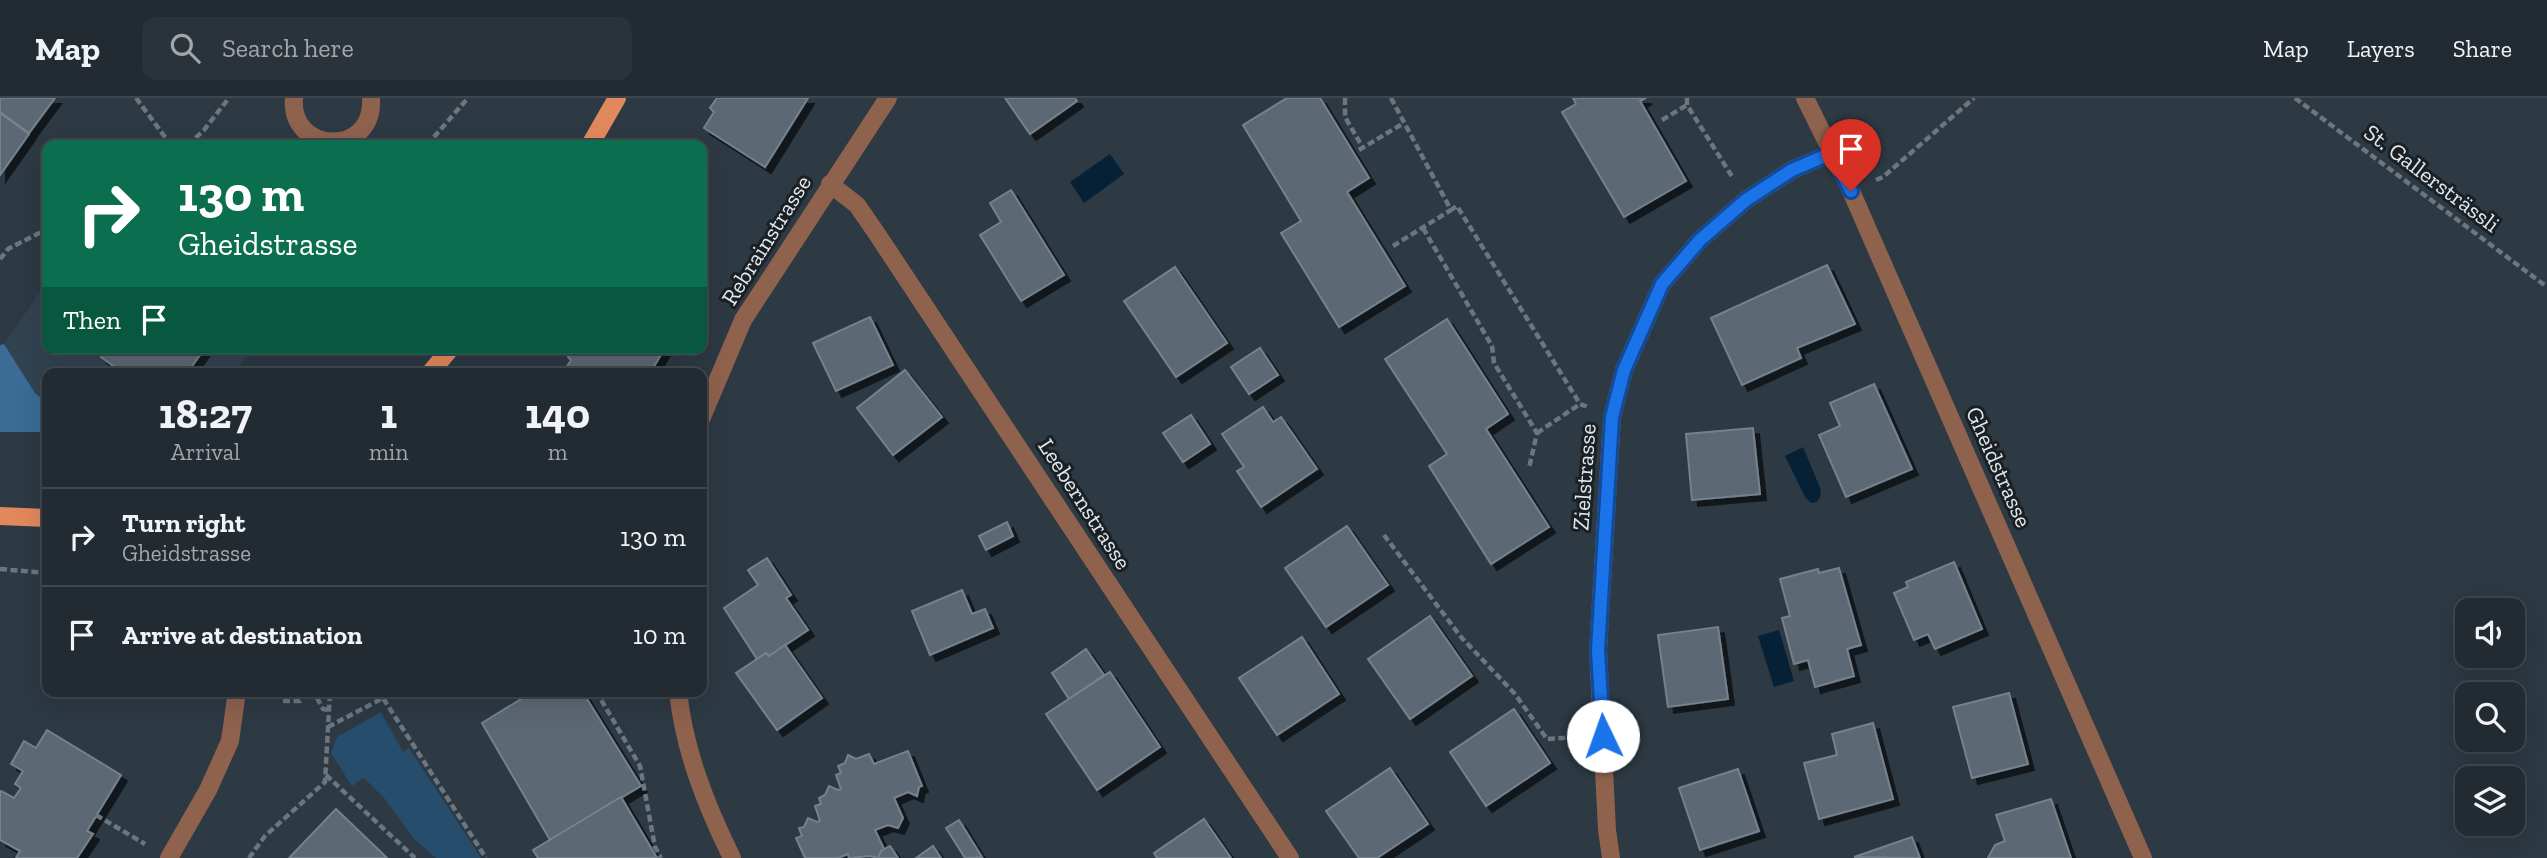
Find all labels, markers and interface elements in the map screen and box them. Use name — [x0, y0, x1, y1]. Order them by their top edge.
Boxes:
search box — [142, 17, 632, 80]
text: Map — [35, 29, 100, 68]
icon: search — [166, 29, 204, 67]
text: Search here — [222, 32, 354, 64]
text: Map — [2263, 34, 2309, 63]
text: Layers — [2347, 34, 2415, 63]
text: Share — [2453, 34, 2512, 63]
street label: St. Gallersträssli — [2359, 118, 2505, 238]
pin — [1821, 119, 1881, 191]
icon: arrive — [1832, 130, 1870, 168]
text: 130 m — [178, 165, 304, 224]
icon: right — [63, 168, 154, 259]
street label: Rebrainstrasse — [715, 170, 817, 310]
text: Gheidstrasse — [178, 225, 357, 263]
icon: arrive — [135, 301, 173, 339]
text: Then — [63, 304, 121, 336]
text: 18:27 — [159, 388, 252, 439]
text: 1 — [380, 388, 397, 439]
text: 140 — [525, 388, 590, 439]
street label: Gheidstrasse — [1960, 402, 2038, 532]
street label: Zielstrasse — [1566, 423, 1602, 531]
street label: Leebernstrasse — [1032, 433, 1138, 575]
text: Arrival — [171, 438, 240, 466]
text: min — [369, 438, 408, 466]
text: m — [548, 438, 568, 466]
text: Turn right — [122, 507, 245, 539]
icon: right — [63, 518, 101, 556]
text: 130 m — [620, 521, 686, 553]
text: Gheidstrasse — [122, 539, 251, 567]
map controls — [2455, 598, 2525, 836]
button: sound — [2455, 598, 2525, 668]
icon: arrive — [63, 616, 101, 654]
text: Arrive at destination — [122, 619, 362, 651]
text: 10 m — [633, 619, 686, 651]
button: search — [2455, 682, 2525, 752]
position arrow — [1566, 699, 1640, 773]
button: layers — [2455, 766, 2525, 836]

